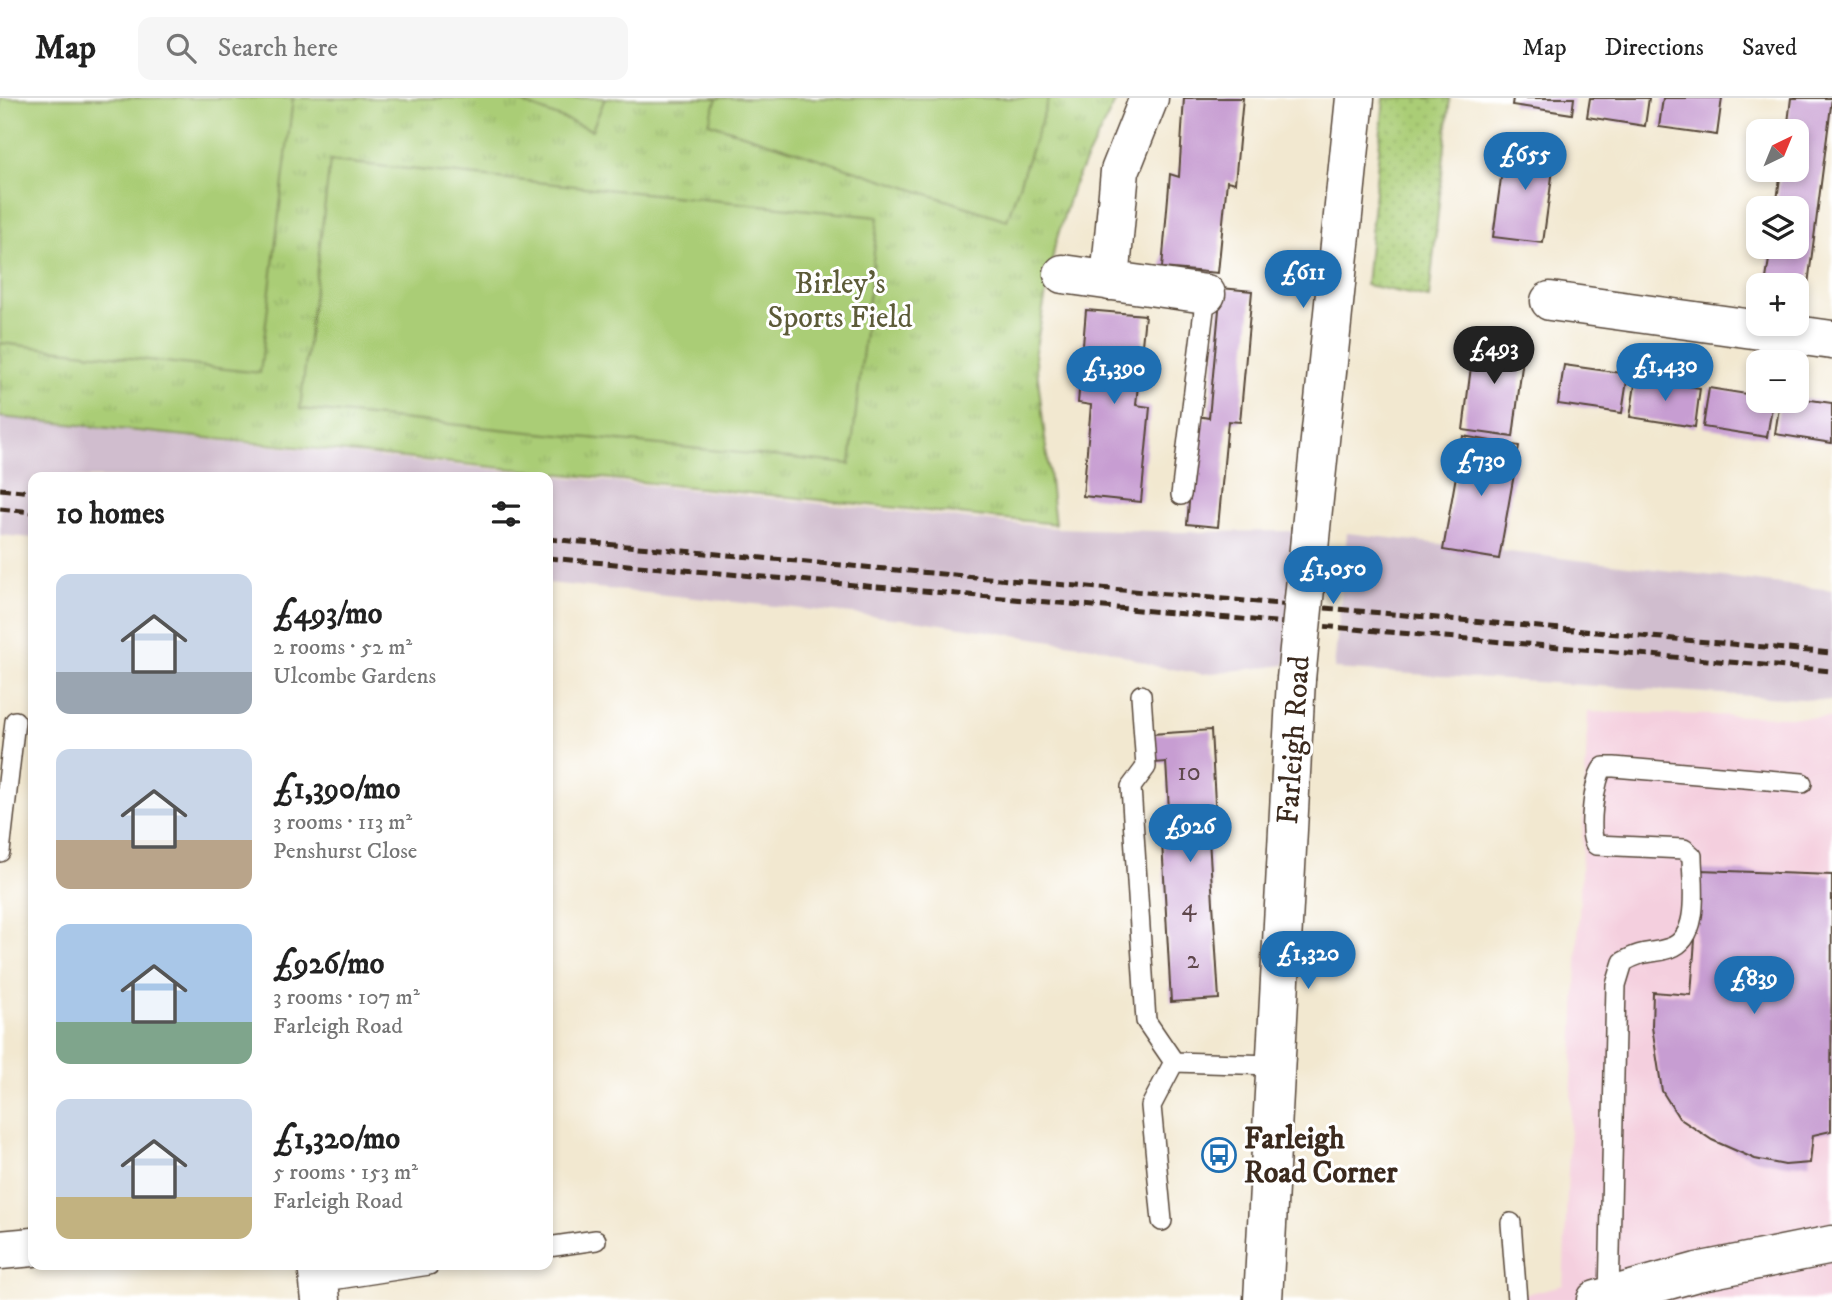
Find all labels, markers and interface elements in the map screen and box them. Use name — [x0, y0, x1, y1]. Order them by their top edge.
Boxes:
search box — [138, 17, 628, 80]
text: Map — [35, 28, 96, 69]
icon: search — [162, 29, 200, 67]
text: Search here — [218, 32, 338, 65]
text: Map — [1522, 33, 1567, 63]
text: Directions — [1605, 33, 1704, 63]
text: Saved — [1742, 33, 1797, 63]
north arrow — [1746, 119, 1810, 182]
map controls — [1746, 119, 1809, 413]
pin: £655 — [1484, 132, 1566, 192]
text: £655 — [1500, 140, 1550, 169]
button: layers — [1746, 196, 1809, 259]
pin: £611 — [1262, 250, 1344, 310]
text: £611 — [1281, 258, 1325, 287]
park label: Birley's Sports Field — [767, 266, 913, 337]
button: + — [1746, 273, 1809, 336]
pin: £493 — [1453, 327, 1535, 386]
text: £493 — [1469, 334, 1519, 363]
pin: £1,430 — [1608, 344, 1722, 403]
pin: £1,390 — [1057, 346, 1171, 406]
button: − — [1746, 350, 1809, 413]
text: £1,430 — [1632, 351, 1698, 380]
text: £1,390 — [1082, 354, 1146, 383]
pin: £730 — [1440, 438, 1522, 498]
text: £730 — [1457, 446, 1506, 475]
icon: filters — [487, 495, 525, 533]
text: 10 homes — [56, 496, 165, 533]
pin: £1,050 — [1276, 546, 1390, 606]
text: £1,050 — [1300, 554, 1366, 583]
text: £493/mo — [273, 596, 382, 633]
icon: home — [112, 602, 196, 686]
text: 2 rooms · 52 m² — [273, 633, 412, 662]
street label: Farleigh Road — [1270, 654, 1319, 826]
text: Ulcombe Gardens — [273, 662, 436, 691]
house number: 10 — [1177, 756, 1201, 789]
text: £1,390/mo — [273, 771, 400, 808]
icon: home — [112, 777, 196, 861]
pin: £926 — [1149, 804, 1231, 864]
text: 3 rooms · 113 m² — [273, 808, 412, 837]
text: £926 — [1165, 812, 1215, 841]
text: Penshurst Close — [273, 837, 417, 866]
house number: 4 — [1182, 891, 1198, 924]
pin: £1,320 — [1251, 932, 1365, 991]
text: £1,320 — [1277, 939, 1339, 968]
house number: 2 — [1187, 944, 1200, 977]
text: £926/mo — [273, 946, 384, 983]
icon: home — [112, 952, 196, 1036]
pin: £839 — [1713, 956, 1795, 1016]
text: £839 — [1730, 964, 1778, 993]
text: 3 rooms · 107 m² — [273, 983, 420, 1012]
text: Farleigh Road — [273, 1012, 403, 1041]
text: £1,320/mo — [273, 1121, 400, 1158]
place label: Farleigh Road Corner — [1244, 1121, 1398, 1192]
icon: home — [112, 1127, 196, 1211]
bus stop icon: Farleigh Road Corner — [1200, 1136, 1238, 1174]
text: 5 rooms · 153 m² — [273, 1158, 418, 1187]
text: Farleigh Road — [273, 1187, 403, 1216]

